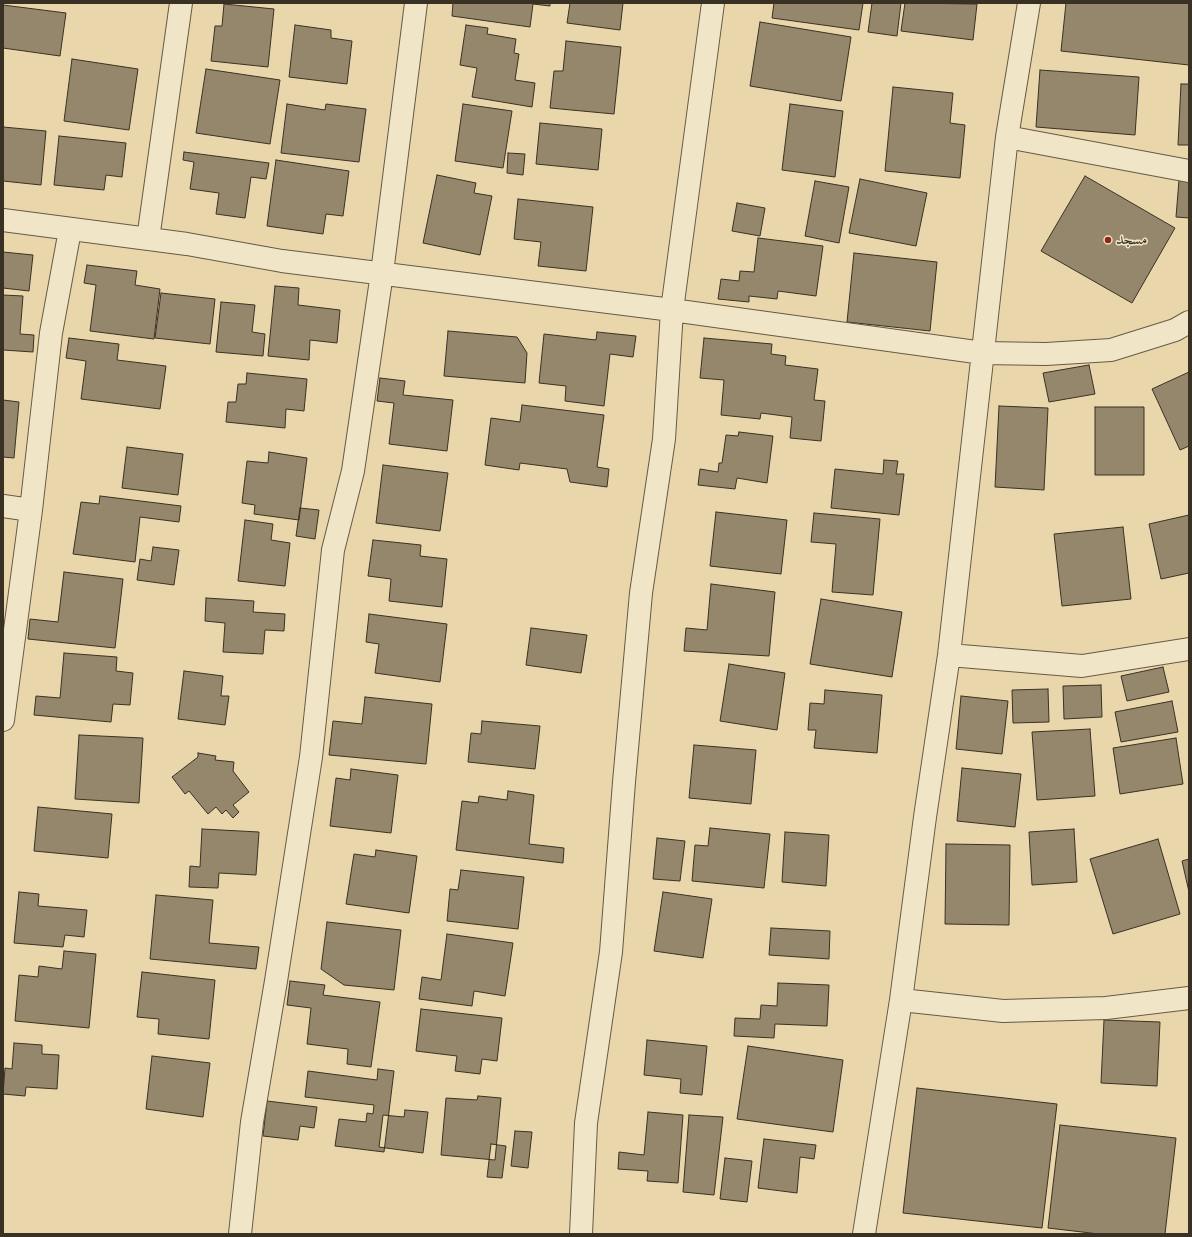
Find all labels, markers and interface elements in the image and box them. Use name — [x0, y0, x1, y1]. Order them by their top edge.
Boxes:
place label: مسجد — [1116, 230, 1147, 250]
marker: مسجد — [1103, 235, 1113, 245]

